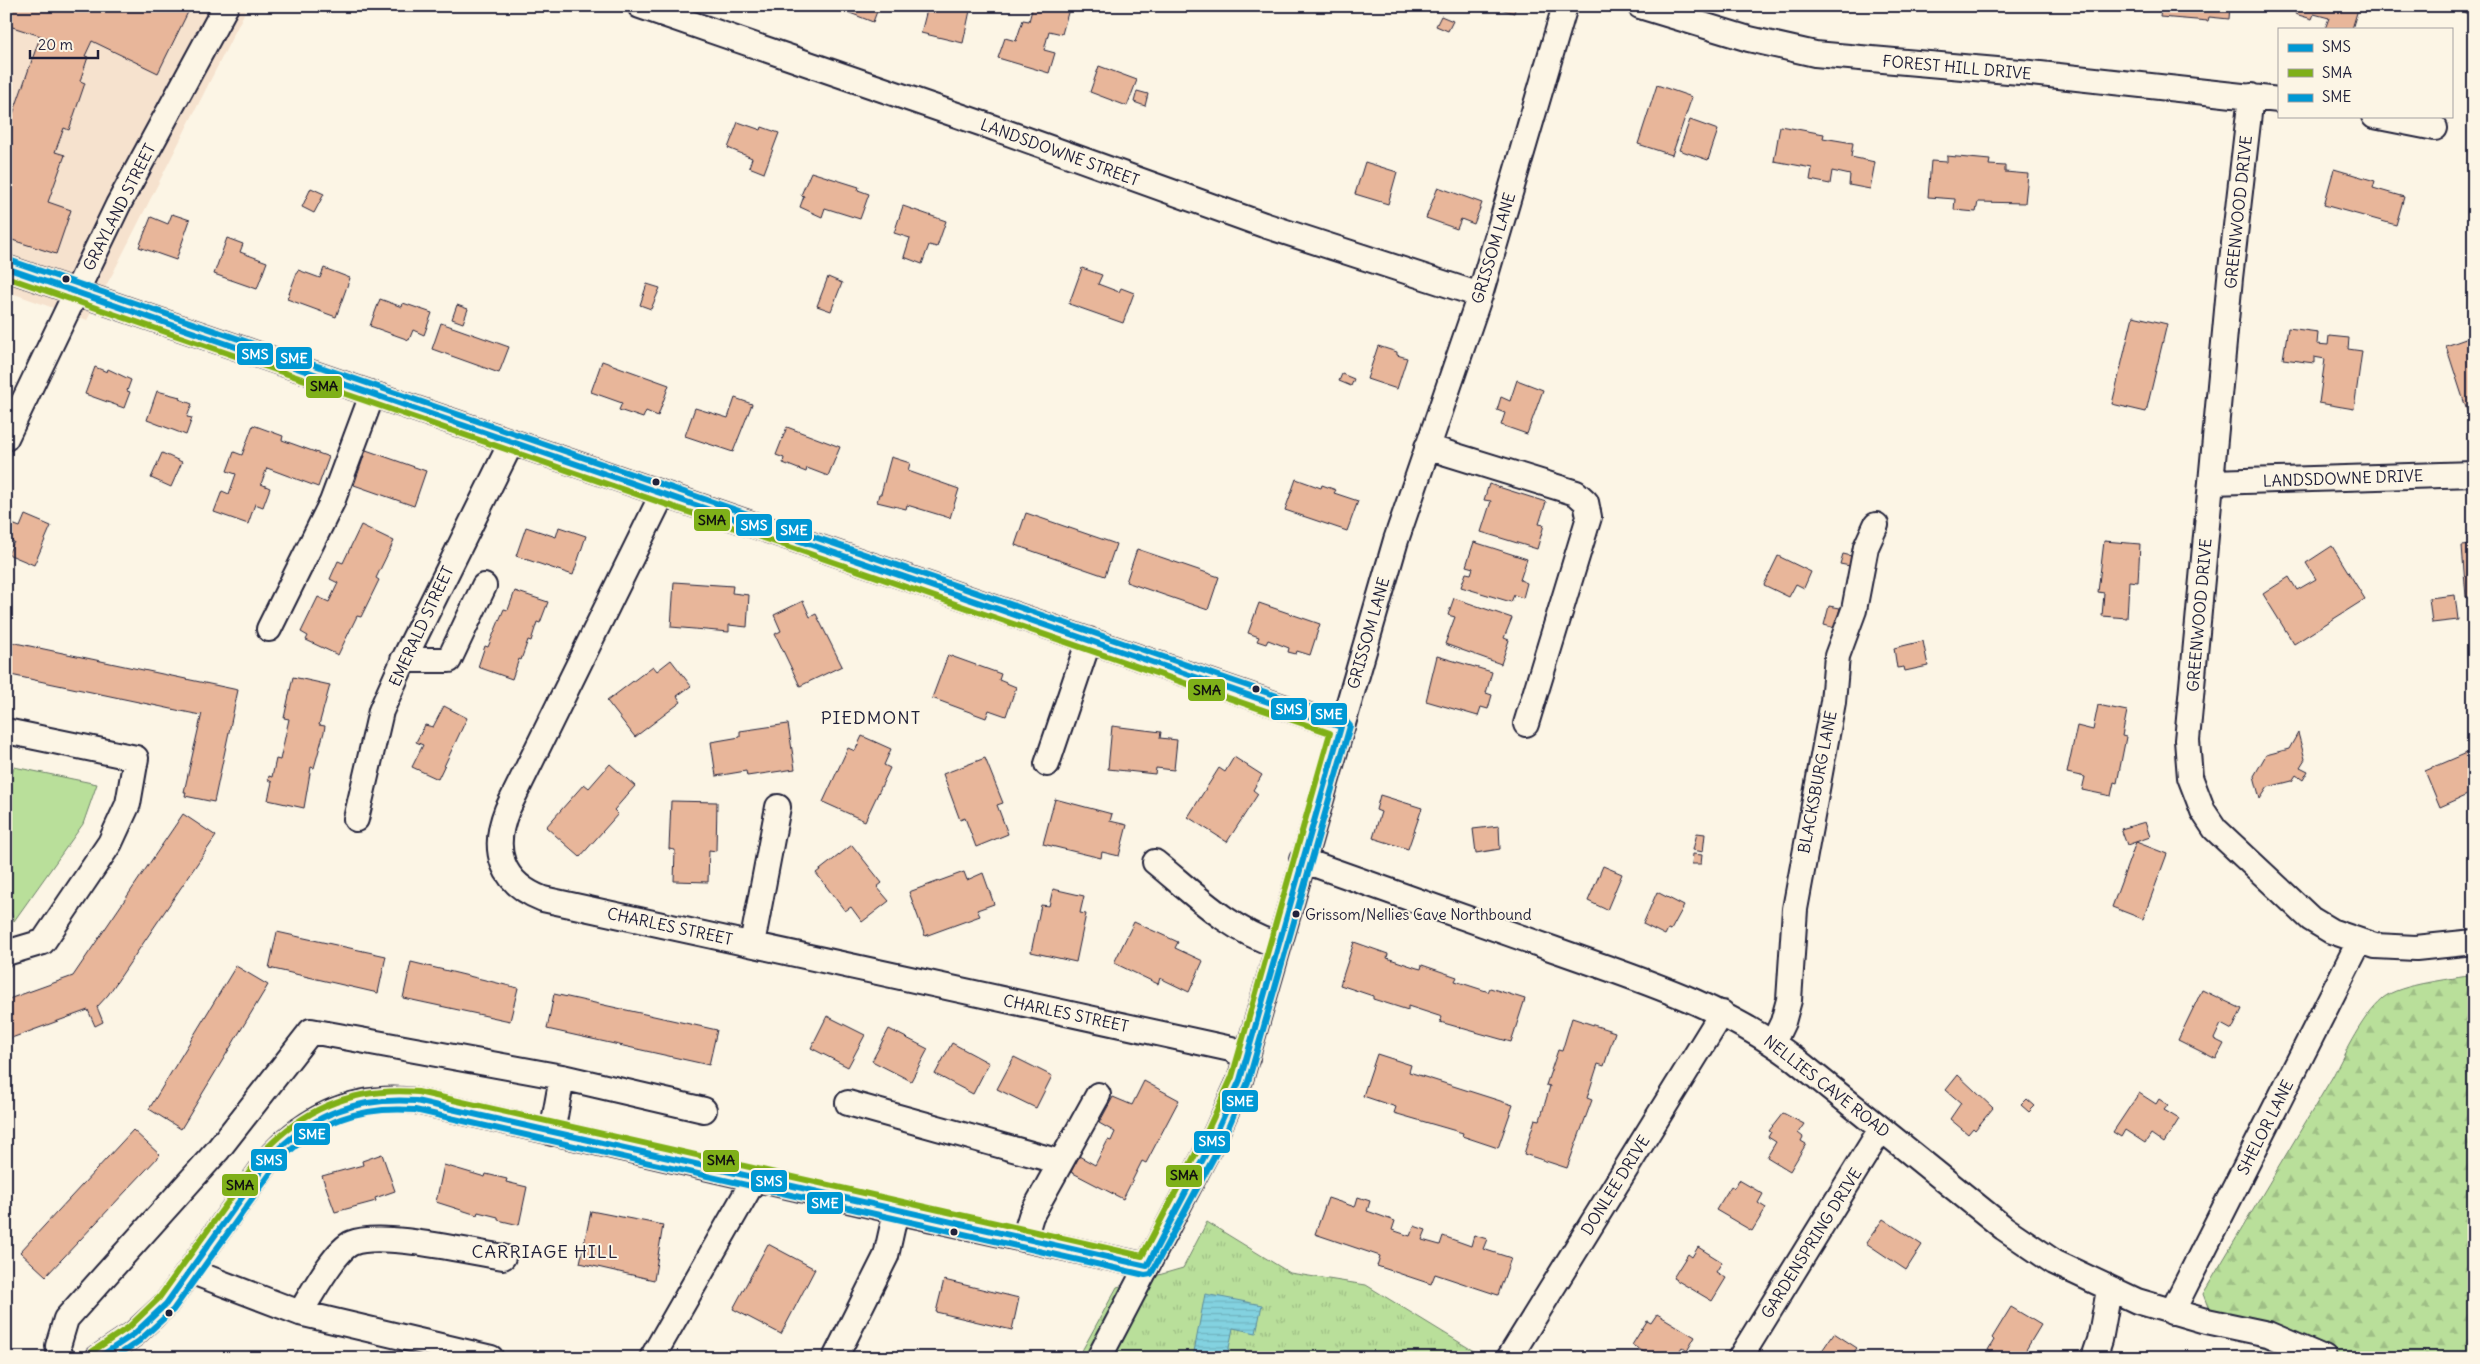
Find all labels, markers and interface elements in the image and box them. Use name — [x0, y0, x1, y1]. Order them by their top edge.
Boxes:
scale bar — [30, 28, 98, 60]
legend — [2278, 28, 2452, 118]
text: 20 m — [38, 35, 73, 54]
text: SMS — [2322, 37, 2351, 56]
street label: FOREST HILL DRIVE — [1882, 51, 2032, 83]
text: SMA — [2322, 63, 2353, 82]
text: SME — [2322, 87, 2352, 106]
street label: LANDSDOWNE STREET — [978, 114, 1142, 190]
street label: GREENWOOD DRIVE — [2220, 134, 2256, 290]
street label: GRAYLAND STREET — [78, 140, 160, 274]
street label: GRISSOM LANE — [1467, 190, 1519, 306]
unlabelled marker — [61, 274, 71, 284]
line badge: SMS — [236, 342, 274, 366]
text: SMS — [242, 345, 269, 363]
line badge: SME — [275, 346, 313, 370]
text: SME — [280, 349, 308, 367]
line badge: SMA — [305, 375, 343, 399]
text: SMA — [310, 377, 338, 395]
street label: LANDSDOWNE DRIVE — [2262, 465, 2424, 491]
unlabelled marker — [651, 477, 661, 487]
line badge: SMA — [693, 508, 731, 532]
text: SMA — [698, 511, 726, 529]
line badge: SMS — [735, 513, 773, 537]
text: SMS — [741, 516, 768, 534]
line badge: SME — [775, 518, 813, 542]
text: SME — [780, 521, 808, 539]
street label: GREENWOOD DRIVE — [2182, 537, 2216, 693]
street label: EMERALD STREET — [384, 563, 458, 689]
street label: GRISSOM LANE — [1343, 575, 1393, 691]
line badge: SMA — [1187, 678, 1226, 702]
text: SMA — [1193, 681, 1221, 699]
unlabelled marker — [1251, 684, 1261, 694]
line badge: SMS — [1270, 697, 1308, 721]
text: SMS — [1276, 700, 1303, 718]
line badge: SME — [1310, 702, 1348, 726]
text: SME — [1315, 705, 1343, 723]
district label: PIEDMONT — [821, 706, 921, 729]
street label: BLACKSBURG LANE — [1793, 709, 1841, 855]
street label: CHARLES STREET — [606, 903, 734, 949]
place label: Grissom/Nellies Cave Northbound — [1305, 905, 1532, 924]
marker: Grissom/Nellies Cave Northbound — [1291, 909, 1301, 919]
street label: CHARLES STREET — [1002, 990, 1130, 1036]
street label: NELLIES CAVE ROAD — [1760, 1031, 1894, 1141]
street label: SHELOR LANE — [2233, 1076, 2297, 1178]
line badge: SME — [1221, 1089, 1259, 1113]
text: SME — [1226, 1092, 1254, 1110]
line badge: SME — [293, 1122, 331, 1146]
text: SME — [298, 1125, 326, 1143]
line badge: SMS — [1193, 1130, 1231, 1154]
street label: DONLEE DRIVE — [1576, 1131, 1654, 1239]
text: SMS — [1199, 1132, 1226, 1150]
line badge: SMS — [250, 1148, 288, 1172]
line badge: SMA — [702, 1149, 740, 1173]
text: SMS — [256, 1151, 283, 1169]
text: SMA — [707, 1151, 735, 1169]
line badge: SMA — [1165, 1164, 1203, 1188]
street label: GARDENSPRING DRIVE — [1756, 1164, 1866, 1322]
text: SMA — [1170, 1166, 1198, 1184]
line badge: SMS — [750, 1169, 788, 1193]
text: SMS — [756, 1172, 783, 1190]
line badge: SMA — [221, 1173, 259, 1197]
text: SMA — [226, 1176, 254, 1194]
line badge: SME — [806, 1191, 844, 1215]
text: SME — [811, 1194, 839, 1212]
unlabelled marker — [949, 1227, 959, 1237]
district label: CARRIAGE HILL — [472, 1240, 618, 1263]
unlabelled marker — [164, 1308, 174, 1318]

